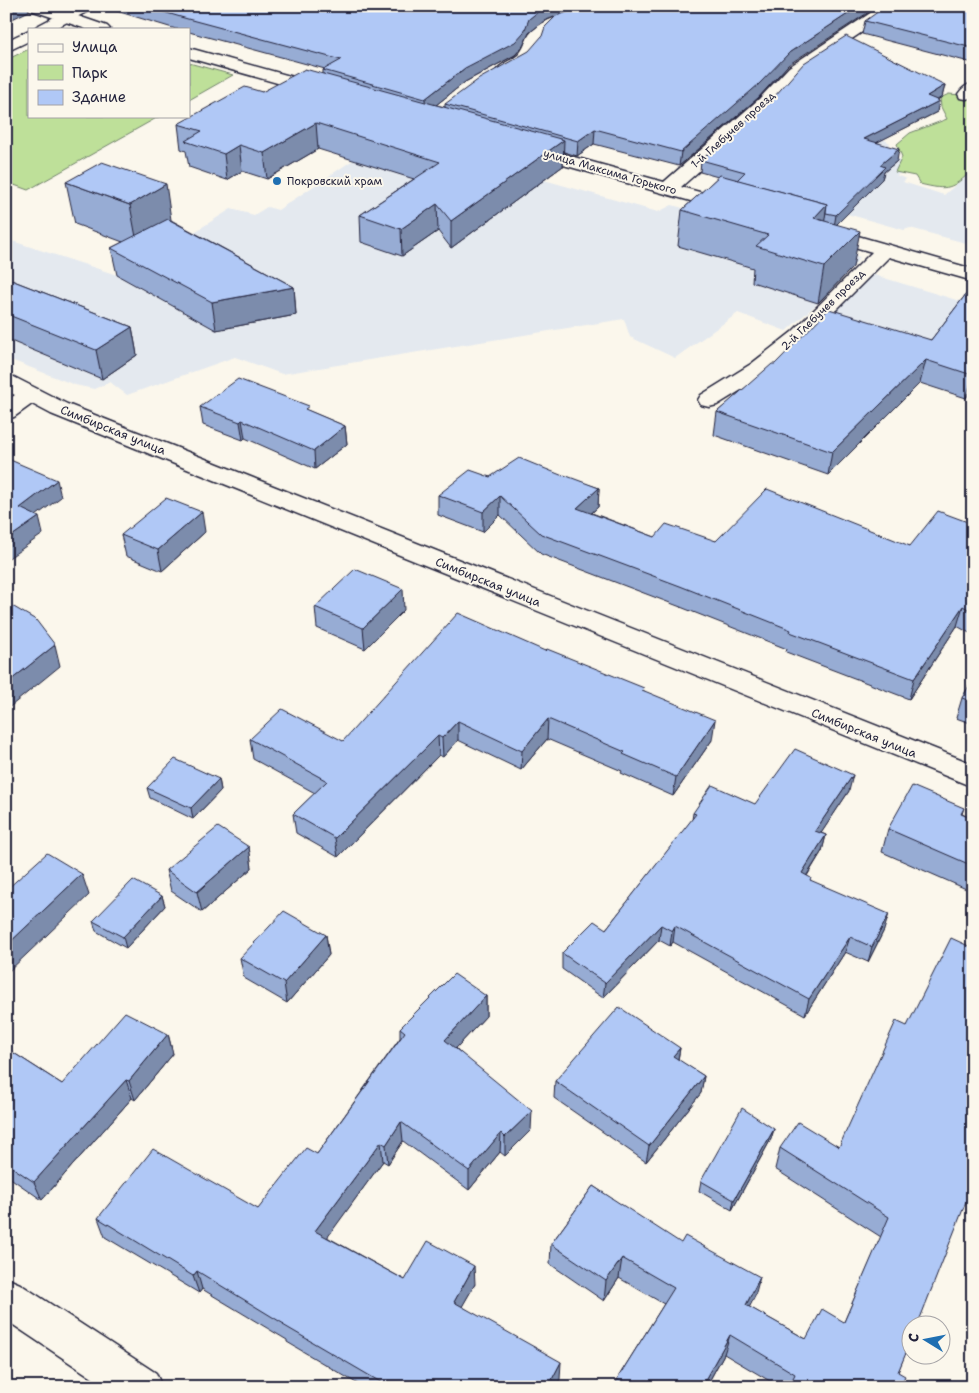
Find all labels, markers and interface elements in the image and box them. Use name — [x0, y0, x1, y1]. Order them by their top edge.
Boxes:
legend — [28, 28, 190, 118]
text: Улица — [72, 37, 118, 57]
text: Парк — [72, 63, 108, 83]
text: Здание — [72, 87, 126, 107]
street label: 1-й Глебучев проезд — [688, 88, 778, 172]
street label: улица Максима Горького — [542, 146, 679, 198]
place label: Покровский храм — [287, 174, 383, 189]
marker: Покровский храм — [271, 175, 283, 187]
street label: 2-й Глебучев проезд — [778, 266, 868, 354]
street label: Симбирская улица — [58, 402, 169, 459]
street label: Симбирская улица — [433, 554, 544, 611]
street label: Симбирская улица — [809, 705, 920, 762]
north arrow — [902, 1316, 952, 1366]
text: С — [904, 1332, 923, 1344]

